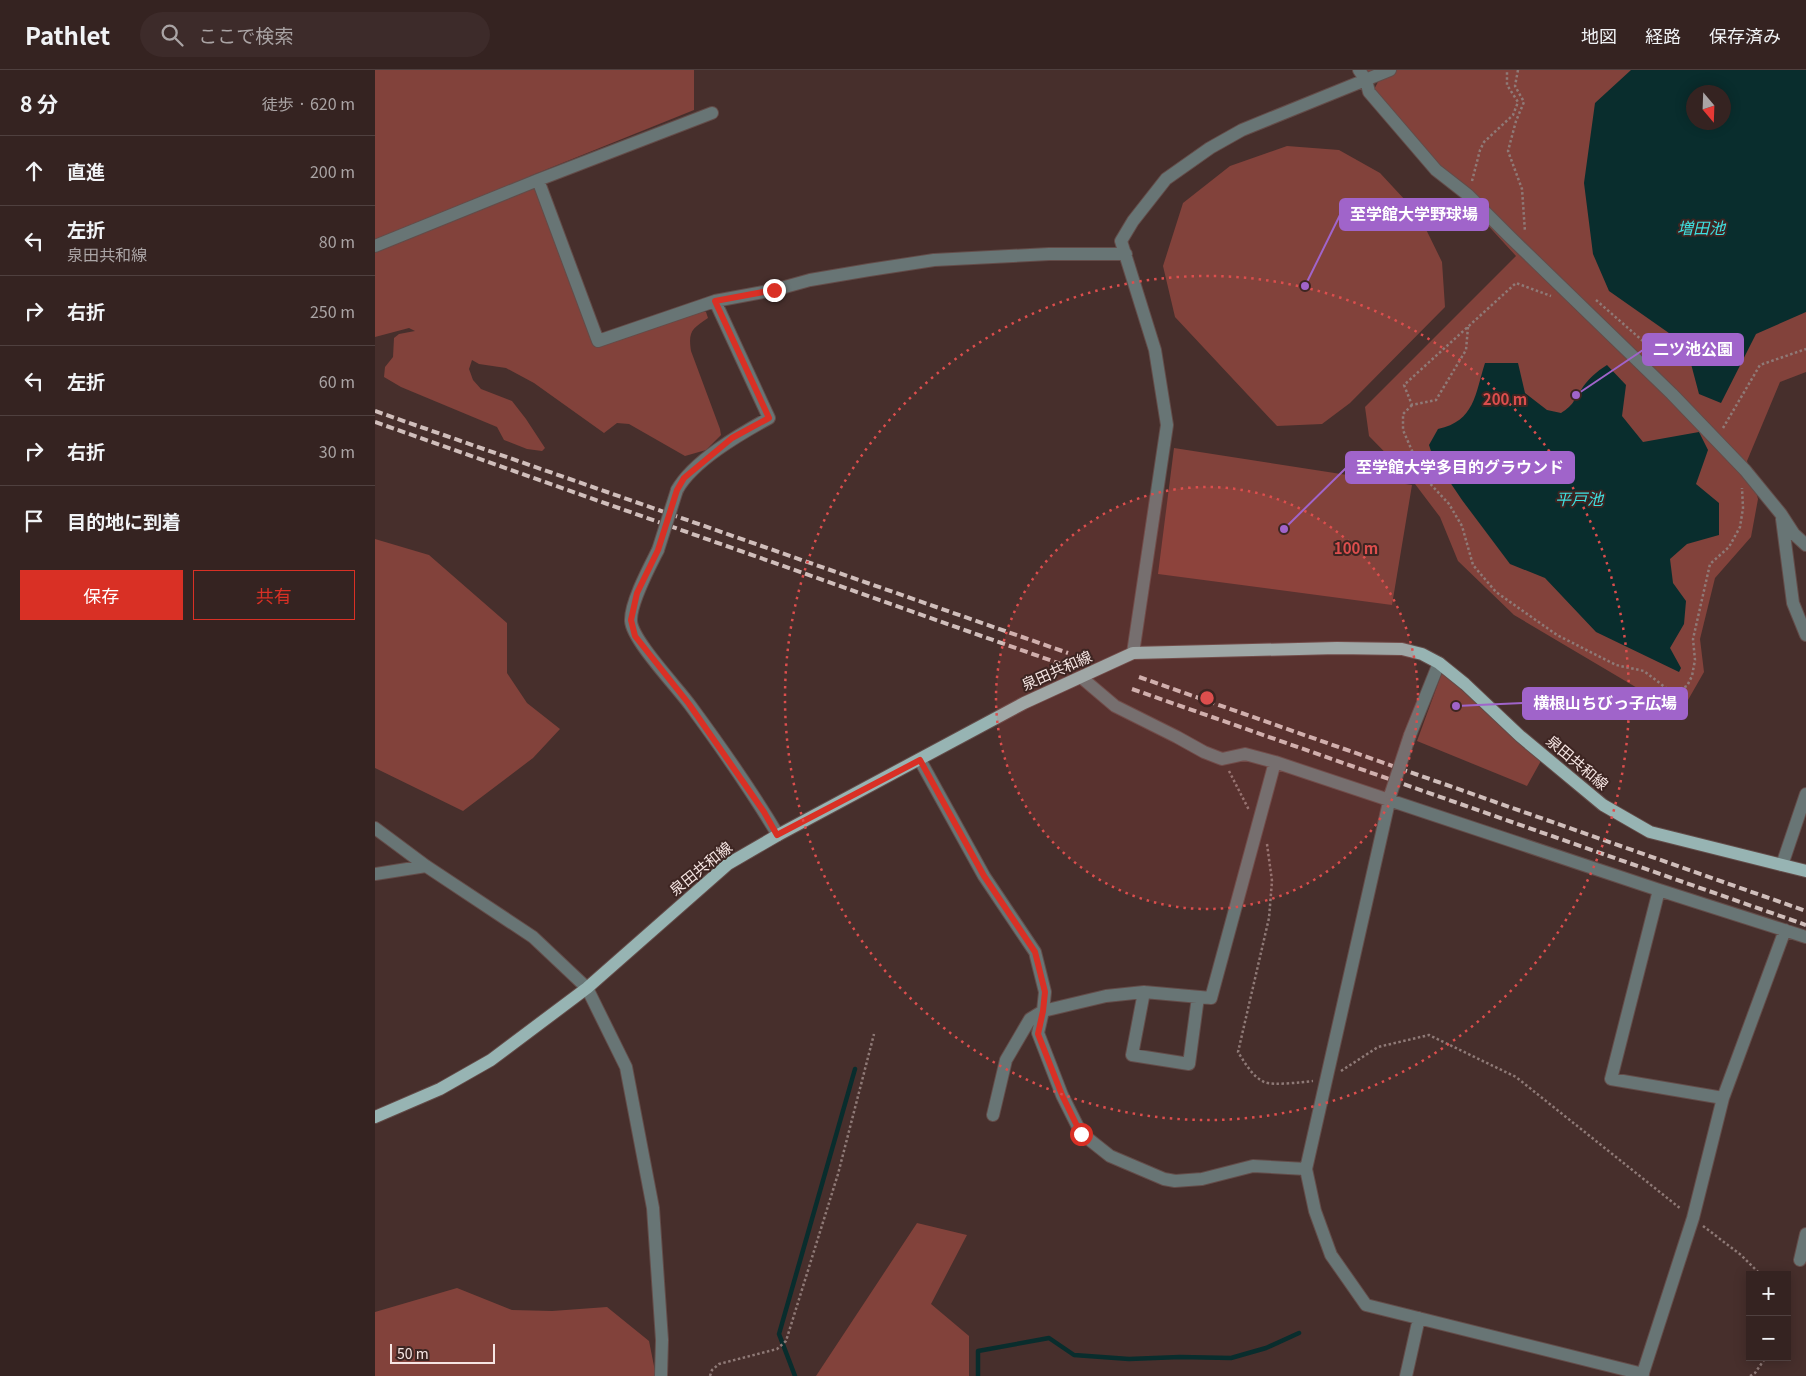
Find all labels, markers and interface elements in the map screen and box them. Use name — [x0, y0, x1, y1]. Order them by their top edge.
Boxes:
search box — [140, 12, 490, 57]
text: Pathlet — [25, 17, 110, 52]
icon: search — [158, 21, 186, 49]
text: ここで検索 — [198, 21, 293, 48]
text: 地図 — [1581, 22, 1617, 48]
text: 経路 — [1645, 22, 1681, 48]
text: 保存済み — [1709, 22, 1781, 48]
north arrow — [1686, 85, 1731, 130]
text: 8 分 — [20, 88, 58, 118]
text: 徒歩 · 620 m — [262, 91, 355, 115]
icon: ahead — [20, 157, 48, 185]
text: 直進 — [67, 157, 105, 184]
text: 200 m — [310, 159, 355, 183]
callout: 至学館大学野球場 — [1340, 199, 1488, 230]
text: 至学館大学野球場 — [1350, 201, 1478, 225]
text: 左折 — [67, 215, 105, 242]
water label: 増田池 — [1677, 215, 1727, 239]
icon: left — [20, 227, 48, 255]
text: 80 m — [319, 229, 355, 253]
text: 泉田共和線 — [67, 242, 147, 266]
route end — [763, 279, 786, 302]
icon: right — [20, 297, 48, 325]
text: 右折 — [67, 297, 105, 324]
text: 250 m — [310, 299, 355, 323]
callout: 二ツ池公園 — [1643, 334, 1743, 365]
text: 二ツ池公園 — [1653, 336, 1733, 360]
icon: left — [20, 367, 48, 395]
text: 左折 — [67, 367, 105, 394]
text: 60 m — [319, 369, 355, 393]
text: 200 m — [1483, 388, 1527, 409]
icon: right — [20, 437, 48, 465]
text: 右折 — [67, 437, 105, 464]
text: 30 m — [319, 439, 355, 463]
callout: 至学館大学多目的グラウンド — [1346, 452, 1574, 483]
text: 至学館大学多目的グラウンド — [1356, 454, 1564, 478]
water label: 平戸池 — [1555, 486, 1605, 510]
icon: arrive — [20, 507, 48, 535]
text: 目的地に到着 — [67, 507, 181, 534]
text: 100 m — [1334, 537, 1378, 558]
button: 保存 — [20, 570, 183, 620]
button: 共有 — [193, 570, 355, 620]
street label: 泉田共和線 — [1018, 645, 1095, 694]
callout: 横根山ちびっ子広場 — [1523, 688, 1687, 719]
centre of rings — [1198, 689, 1216, 707]
text: 横根山ちびっ子広場 — [1533, 690, 1677, 714]
street label: 泉田共和線 — [1542, 730, 1613, 794]
street label: 泉田共和線 — [664, 836, 736, 900]
route start — [1070, 1123, 1093, 1146]
map controls — [1746, 1271, 1791, 1361]
button: + — [1746, 1271, 1791, 1316]
button: − — [1746, 1316, 1791, 1361]
scale bar — [390, 1341, 495, 1364]
text: 50 m — [397, 1343, 429, 1363]

